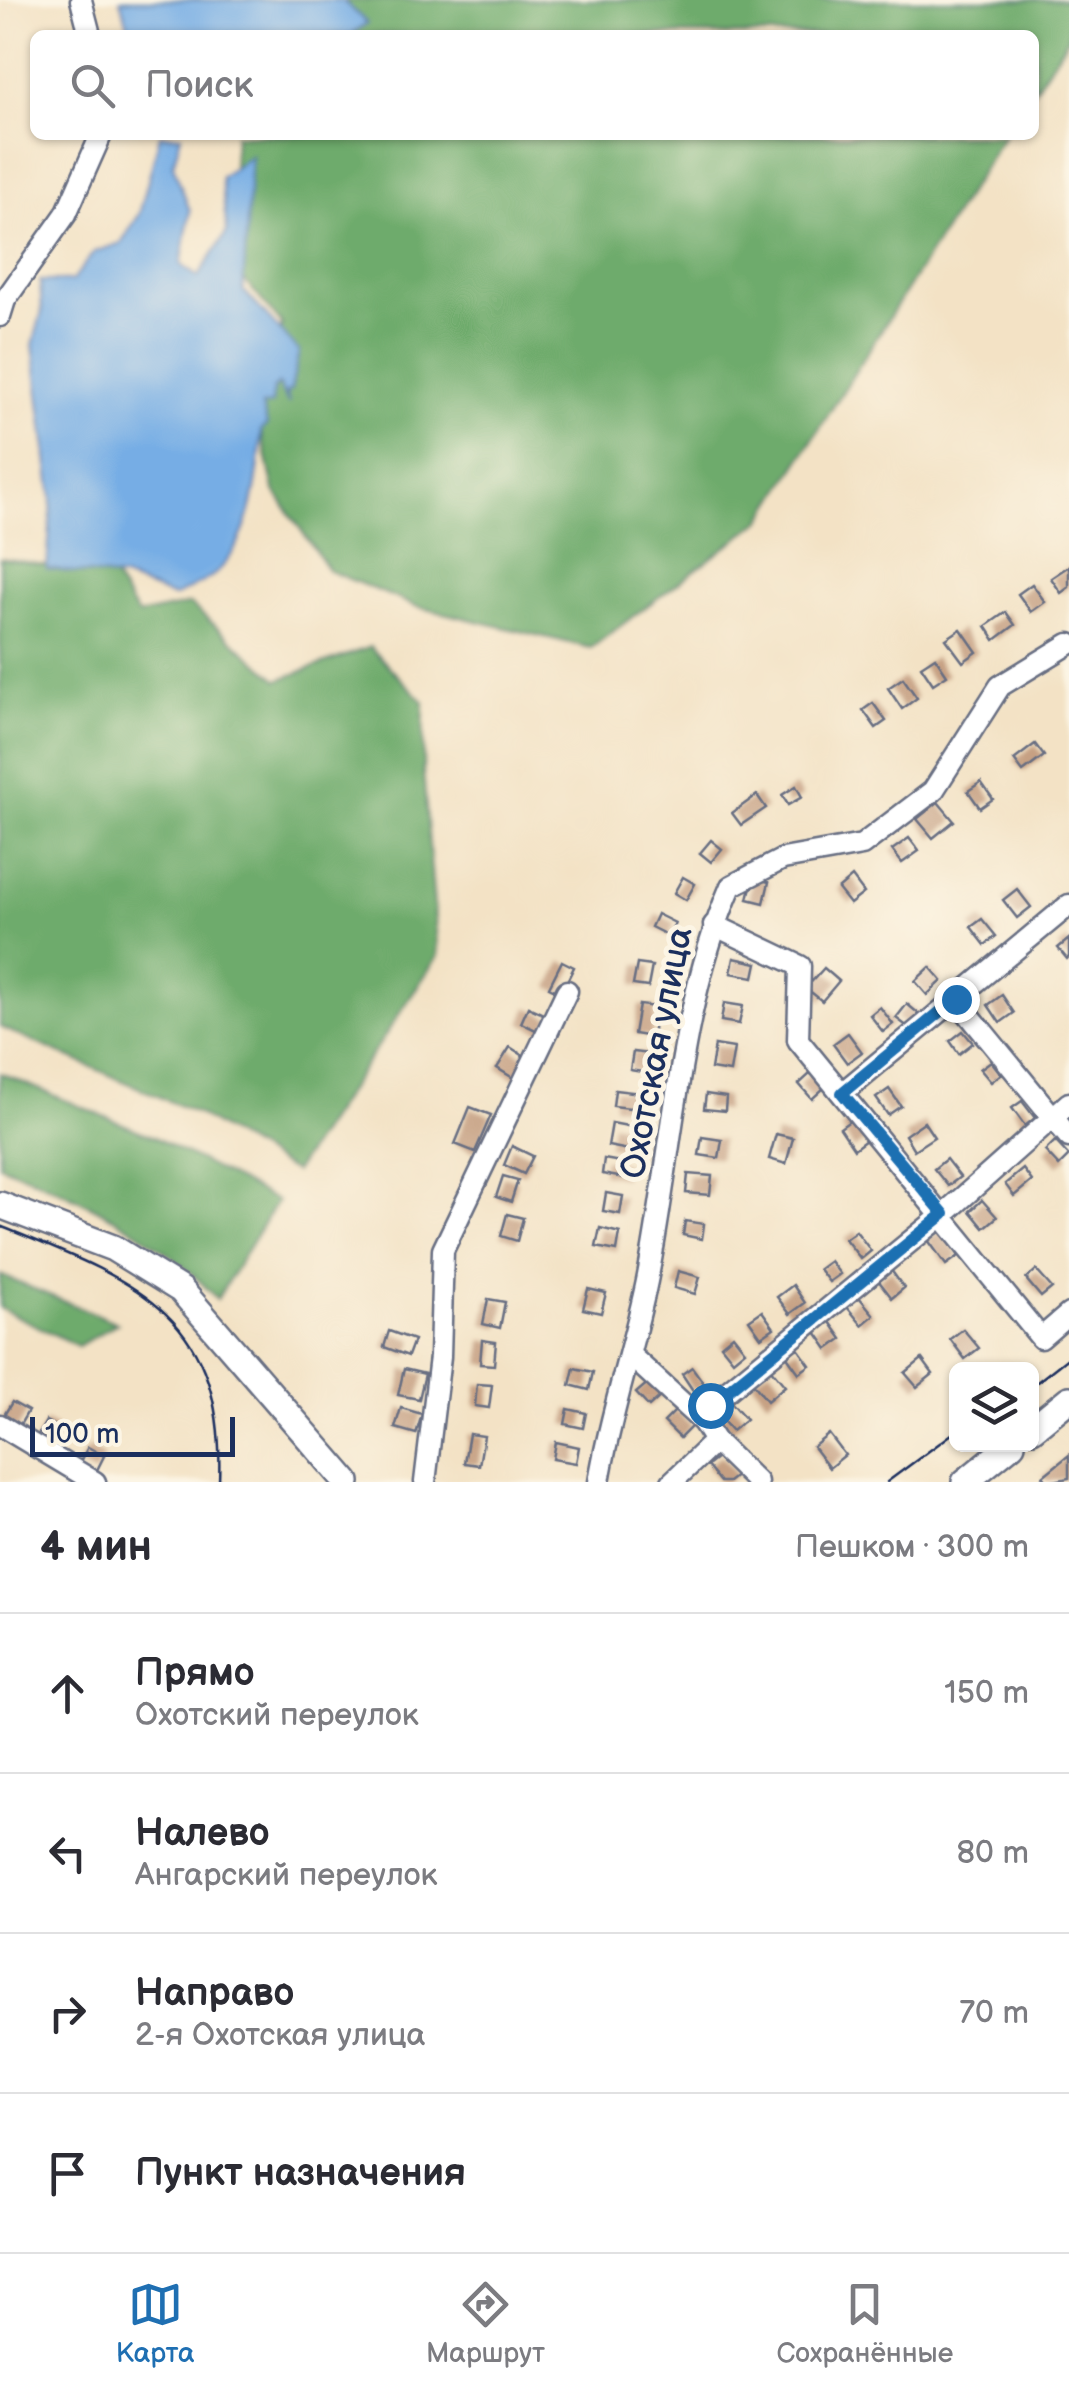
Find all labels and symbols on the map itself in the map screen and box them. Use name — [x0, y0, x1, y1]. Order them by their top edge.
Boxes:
street label: Охотская улица — [612, 923, 703, 1182]
route end — [934, 977, 980, 1023]
route start — [688, 1383, 734, 1429]
scale bar — [30, 1412, 235, 1456]

